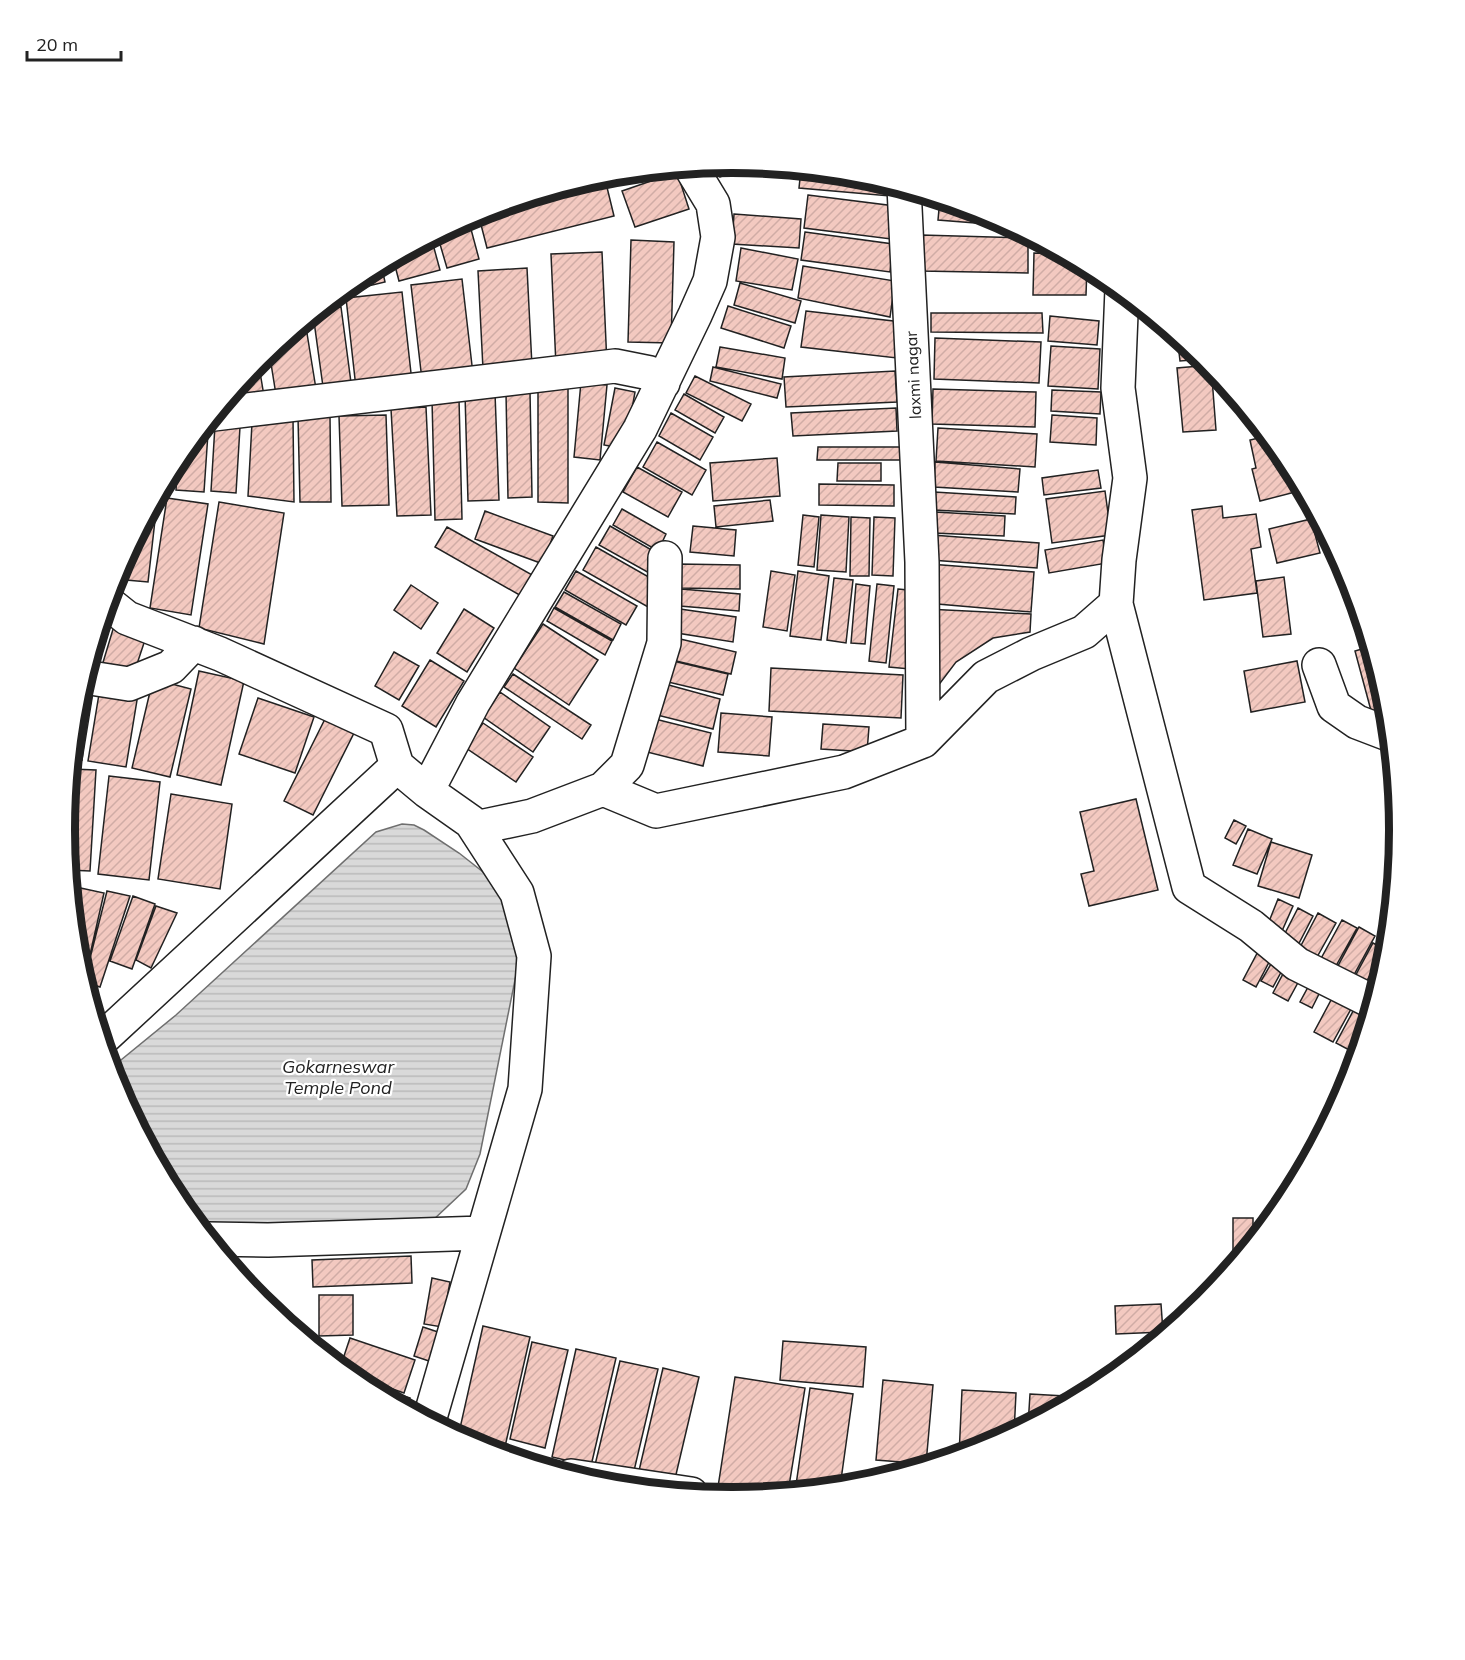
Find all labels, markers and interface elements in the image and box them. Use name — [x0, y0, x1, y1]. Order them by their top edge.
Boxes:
scale bar — [27, 24, 122, 62]
text: 20 m — [36, 33, 78, 56]
street label: laxmi nagar — [901, 330, 925, 419]
water label: Gokarneswar Temple Pond — [282, 1055, 395, 1099]

